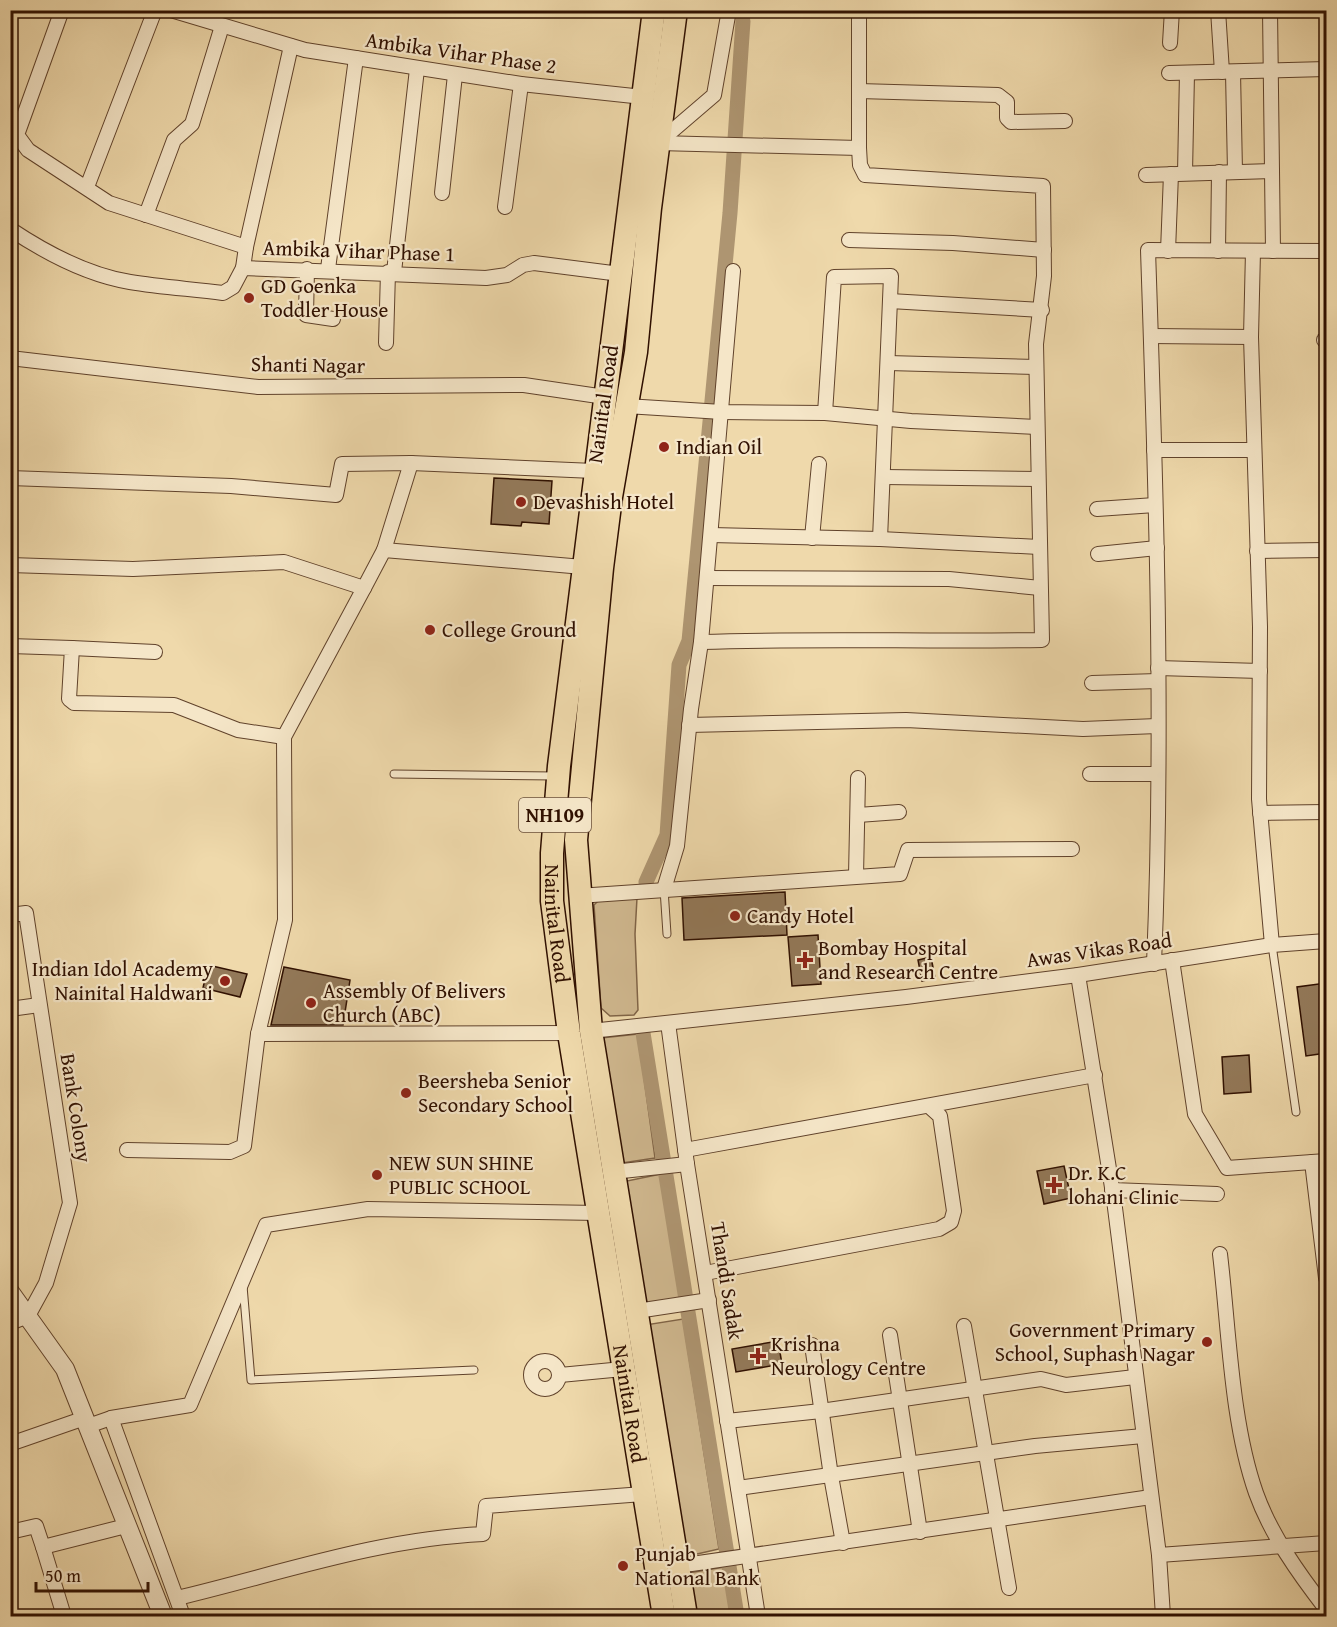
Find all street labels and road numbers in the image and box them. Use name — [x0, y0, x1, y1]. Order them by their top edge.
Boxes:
street label: Ambika Vihar Phase 2 — [364, 24, 559, 81]
street label: Ambika Vihar Phase 1 — [262, 232, 456, 269]
street label: Nainital Road — [579, 342, 626, 465]
street label: Shanti Nagar — [251, 348, 366, 381]
road number: NH109 — [519, 798, 591, 832]
street label: Nainital Road — [537, 864, 578, 985]
street label: Awas Vikas Road — [1024, 924, 1174, 975]
street label: Bank Colony — [53, 1051, 100, 1165]
street label: Thandi Sadak — [703, 1220, 752, 1342]
street label: Nainital Road — [605, 1342, 655, 1466]

